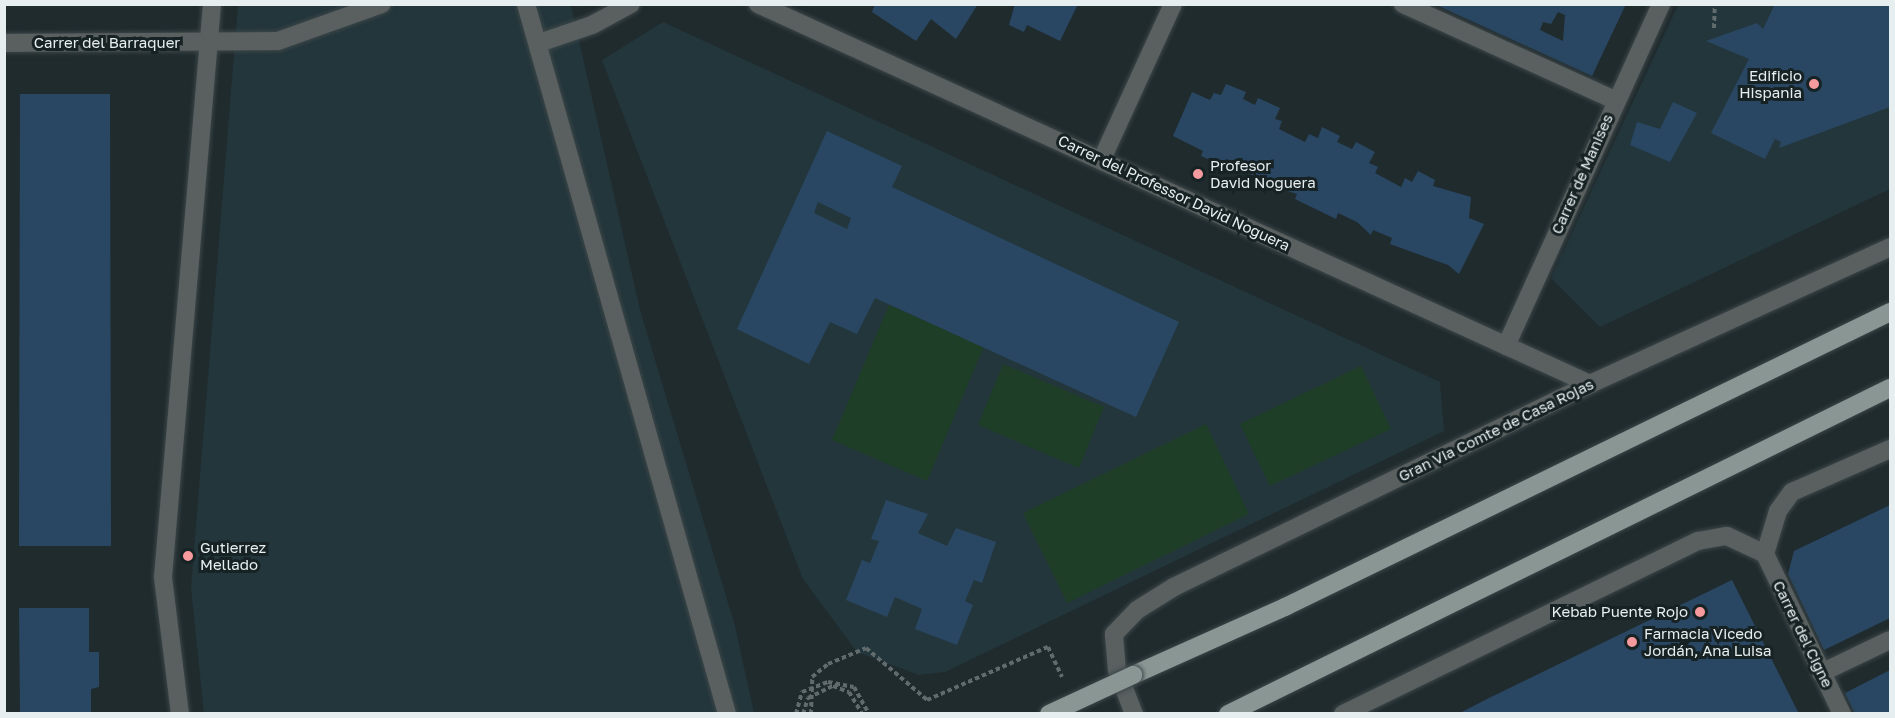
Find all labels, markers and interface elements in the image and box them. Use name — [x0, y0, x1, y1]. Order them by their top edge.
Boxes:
street label: Carrer del Barraquer — [34, 34, 180, 52]
place label: Edificio Hispania — [1739, 66, 1802, 101]
marker: Edificio Hispania — [1807, 77, 1821, 91]
street label: Carrer de Manises — [1547, 111, 1617, 237]
street label: Carrer del Professor David Noguera — [1055, 131, 1293, 255]
place label: Profesor David Noguera — [1210, 156, 1316, 191]
marker: Profesor David Noguera — [1191, 167, 1205, 181]
street label: Gran Via Comte de Casa Rojas — [1396, 375, 1596, 485]
place label: Gutierrez Mellado — [200, 538, 266, 573]
marker: Gutierrez Mellado — [181, 549, 195, 563]
street label: Carrer del Cigne — [1769, 578, 1837, 690]
place label: Kebab Puente Rojo — [1551, 603, 1688, 621]
marker: Kebab Puente Rojo — [1693, 605, 1707, 619]
place label: Farmacia Vicedo Jordán, Ana Luisa — [1644, 624, 1771, 659]
marker: Farmacia Vicedo Jordán, Ana Luisa — [1625, 635, 1639, 649]

